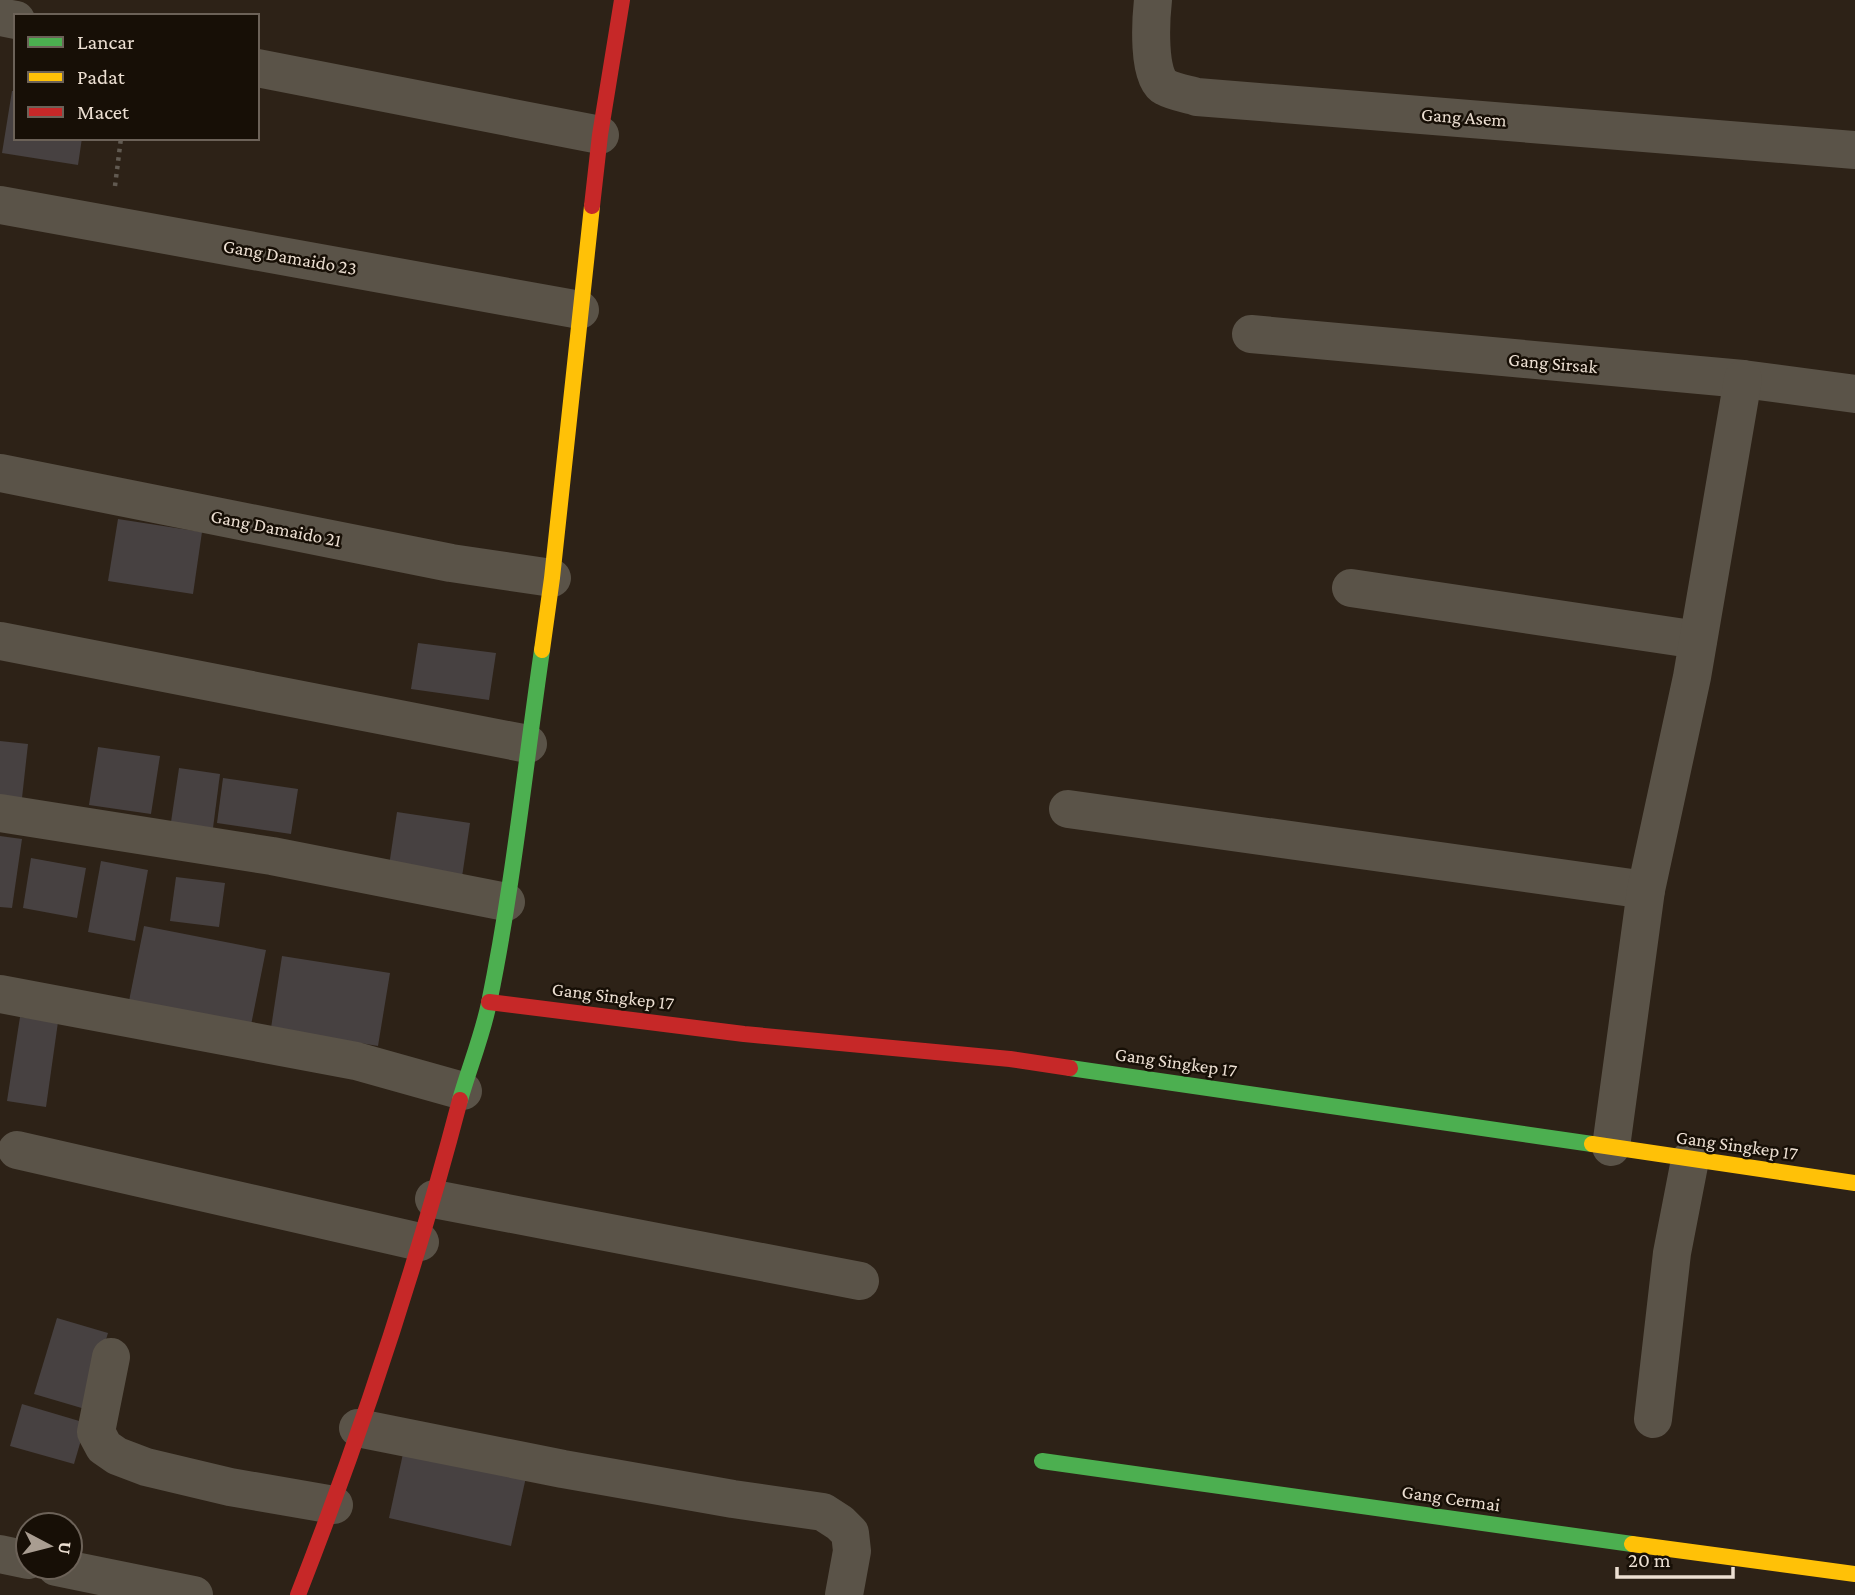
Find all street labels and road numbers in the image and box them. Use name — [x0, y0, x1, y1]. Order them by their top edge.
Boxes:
street label: Gang Asem — [1421, 104, 1507, 130]
street label: Gang Damaido 23 — [222, 235, 358, 279]
street label: Gang Sirsak — [1507, 349, 1599, 377]
street label: Gang Damaido 21 — [209, 505, 343, 551]
street label: Gang Singkep 17 — [551, 978, 676, 1014]
street label: Gang Singkep 17 — [1114, 1043, 1239, 1081]
street label: Gang Singkep 17 — [1675, 1126, 1800, 1164]
street label: Gang Cermai — [1401, 1481, 1502, 1515]

